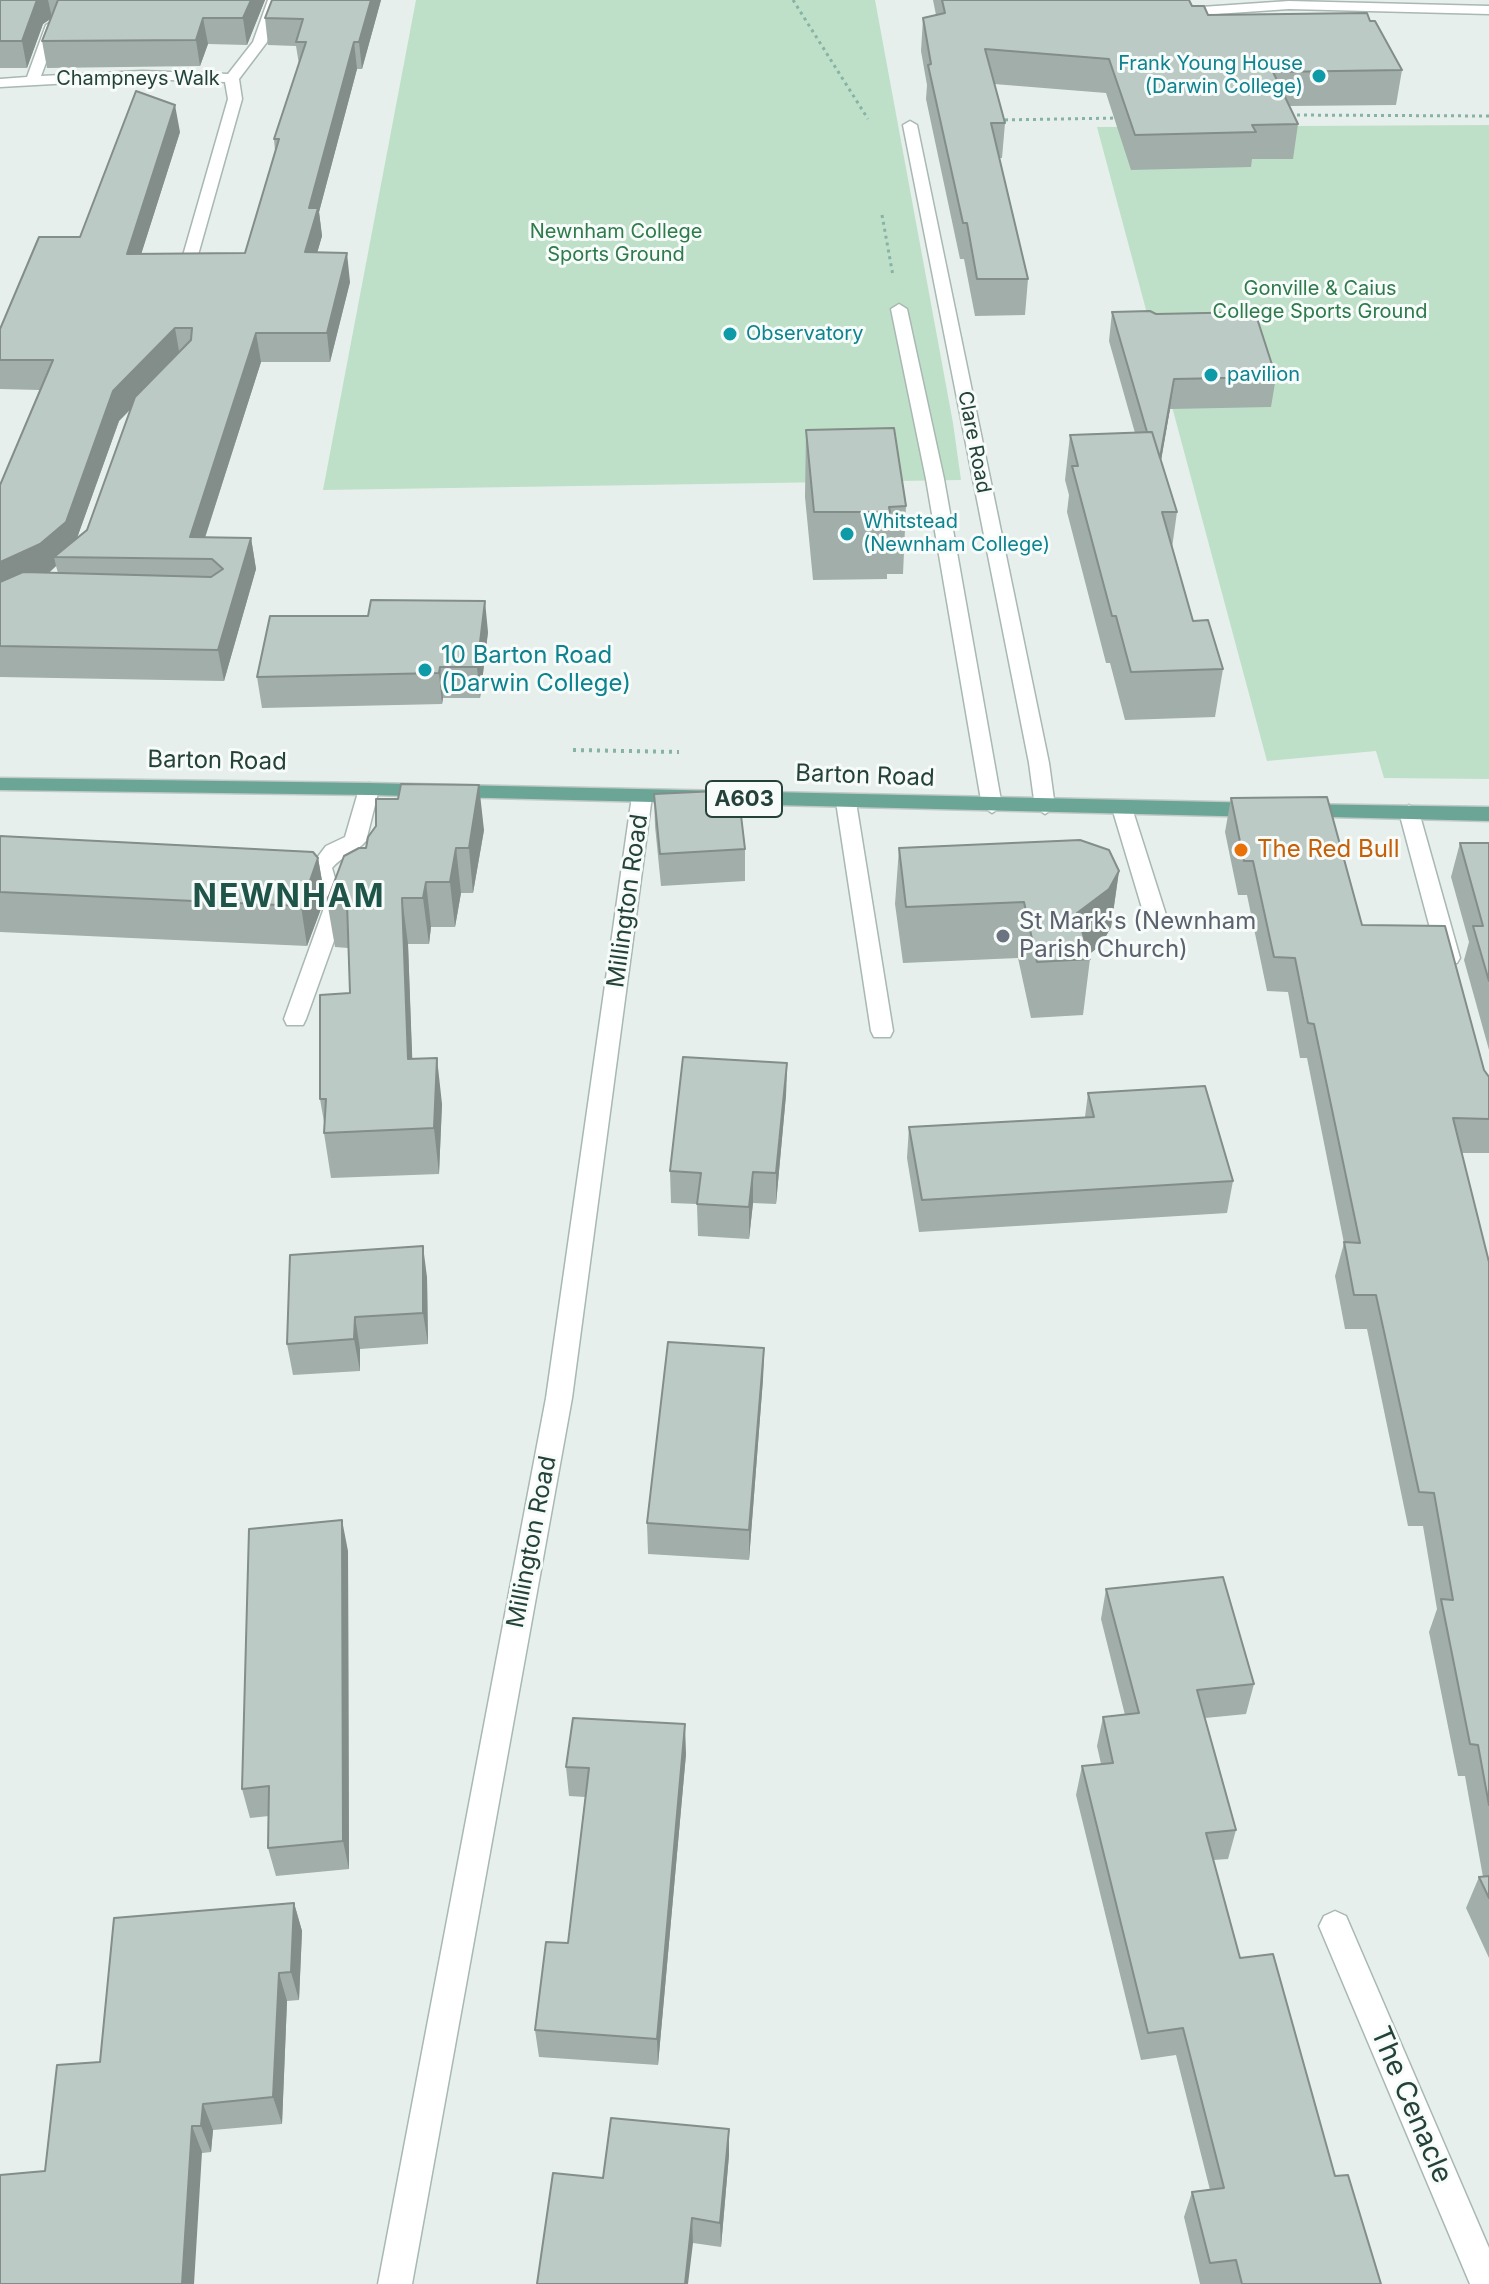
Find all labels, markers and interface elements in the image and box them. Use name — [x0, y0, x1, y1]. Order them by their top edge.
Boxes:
place label: Frank Young House (Darwin College) — [1118, 52, 1303, 99]
street label: Champneys Walk — [56, 67, 220, 91]
marker: Frank Young House (Darwin College) — [1310, 67, 1328, 85]
park label: Newnham College Sports Ground — [530, 220, 702, 267]
park label: Gonville & Caius College Sports Ground — [1213, 277, 1427, 324]
place label: Observatory — [746, 322, 863, 346]
marker: Observatory — [721, 325, 739, 343]
place label: pavilion — [1227, 363, 1300, 387]
marker: pavilion — [1202, 366, 1220, 384]
street label: Clare Road — [952, 389, 996, 495]
place label: Whitstead (Newnham College) — [863, 510, 1050, 557]
marker: Whitstead (Newnham College) — [838, 525, 856, 543]
place label: 10 Barton Road (Darwin College) — [441, 642, 631, 698]
marker: 10 Barton Road (Darwin College) — [416, 661, 434, 679]
street label: Barton Road — [147, 745, 287, 777]
street label: Barton Road — [795, 759, 935, 793]
road number: A603 — [706, 781, 782, 817]
street label: Millington Road — [602, 813, 654, 989]
place label: The Red Bull — [1257, 836, 1399, 864]
marker: The Red Bull — [1232, 841, 1250, 859]
district label: NEWNHAM — [192, 878, 386, 916]
place label: St Mark's (Newnham Parish Church) — [1019, 908, 1256, 964]
marker: St Mark's (Newnham Parish Church) — [994, 927, 1012, 945]
street label: Millington Road — [501, 1454, 563, 1630]
street label: The Cenacle — [1363, 2022, 1459, 2188]

